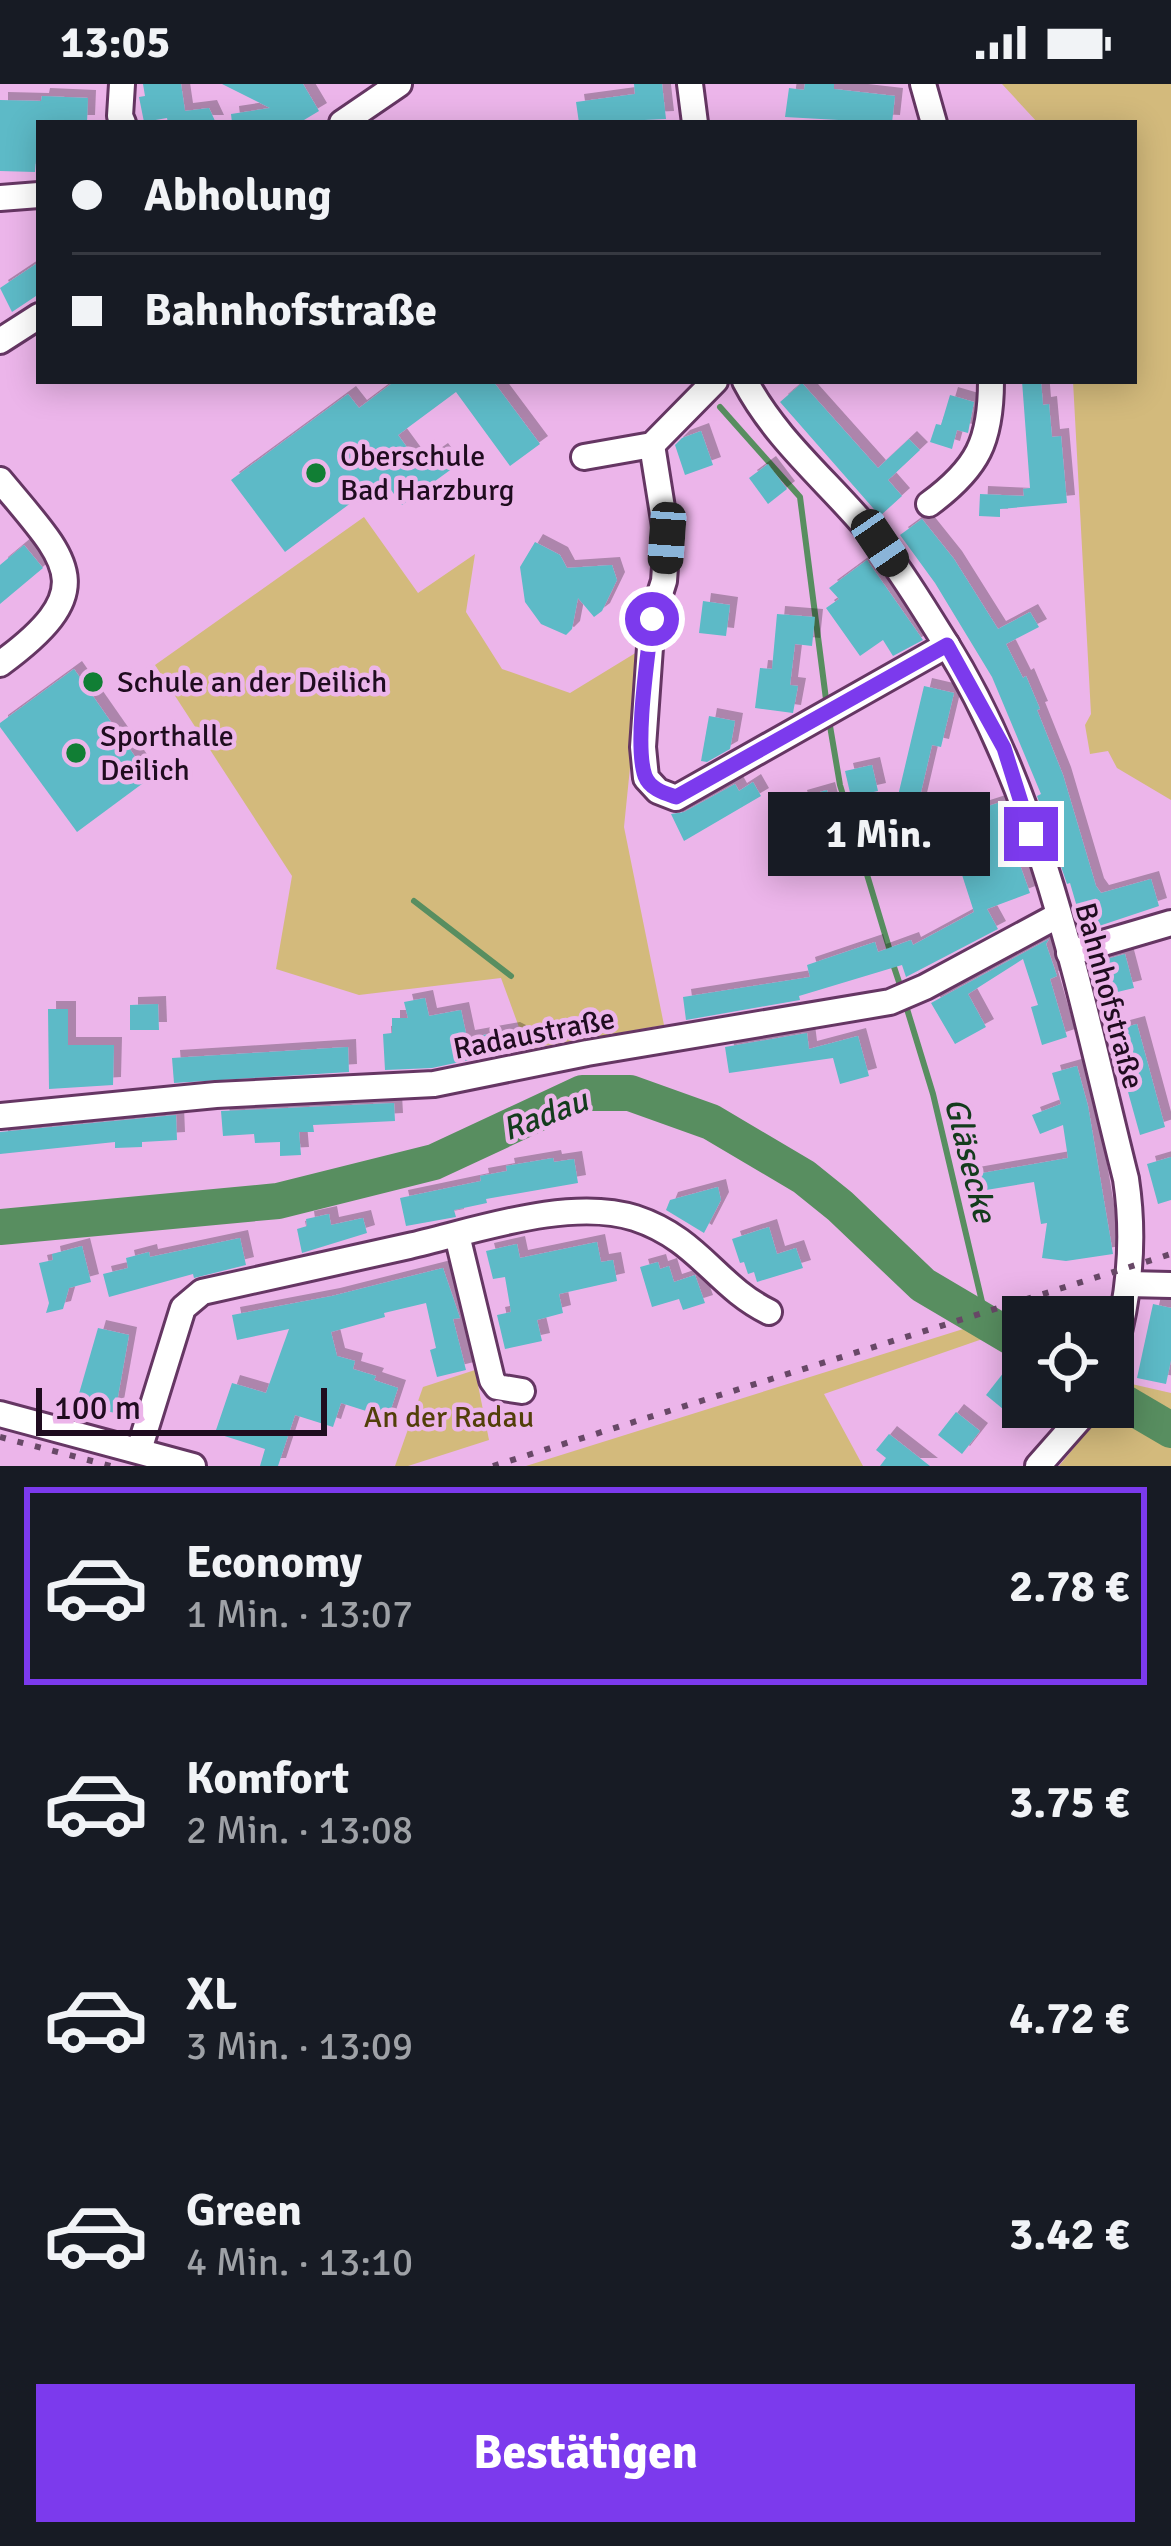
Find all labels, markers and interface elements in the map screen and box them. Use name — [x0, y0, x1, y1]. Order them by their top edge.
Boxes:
text: 13:05 — [60, 15, 170, 70]
text: Abholung — [144, 168, 332, 223]
text: Bahnhofstraße — [144, 283, 437, 338]
place label: Oberschule Bad Harzburg — [340, 438, 515, 509]
marker: Oberschule Bad Harzburg — [303, 460, 329, 486]
car — [647, 501, 687, 575]
car — [845, 503, 915, 583]
route start — [625, 592, 679, 646]
place label: Schule an der Deilich — [117, 664, 387, 701]
marker: Schule an der Deilich — [80, 669, 106, 695]
place label: Sporthalle Deilich — [100, 718, 234, 789]
marker: Sporthalle Deilich — [63, 740, 89, 766]
callout: 1 Min. — [767, 792, 989, 876]
route end — [1004, 807, 1058, 861]
text: 1 Min. — [826, 810, 932, 858]
street label: Bahnhofstraße — [1066, 899, 1152, 1093]
street label: Radaustraße — [450, 1000, 618, 1068]
water label: Radau — [496, 1079, 595, 1150]
water label: Gläsecke — [935, 1094, 1006, 1228]
map controls — [1002, 1296, 1134, 1428]
button: locate — [1002, 1296, 1134, 1428]
scale bar — [36, 1382, 327, 1435]
text: 100 m — [54, 1388, 141, 1429]
park label: An der Radau — [364, 1399, 534, 1436]
icon: car — [42, 1532, 150, 1640]
text: Economy — [186, 1535, 362, 1590]
text: 2.78 € — [1009, 1559, 1129, 1614]
text: 1 Min. · 13:07 — [186, 1590, 413, 1638]
icon: car — [42, 1748, 150, 1856]
text: Komfort — [186, 1751, 349, 1806]
text: 3.75 € — [1009, 1775, 1129, 1830]
text: 2 Min. · 13:08 — [186, 1806, 413, 1854]
icon: car — [42, 1964, 150, 2072]
text: XL — [186, 1967, 237, 2022]
text: 4.72 € — [1009, 1991, 1129, 2046]
text: 3 Min. · 13:09 — [186, 2022, 413, 2070]
icon: car — [42, 2180, 150, 2288]
text: Green — [186, 2183, 302, 2238]
text: 3.42 € — [1009, 2207, 1129, 2262]
text: 4 Min. · 13:10 — [186, 2238, 413, 2286]
button: Bestätigen — [36, 2384, 1135, 2522]

